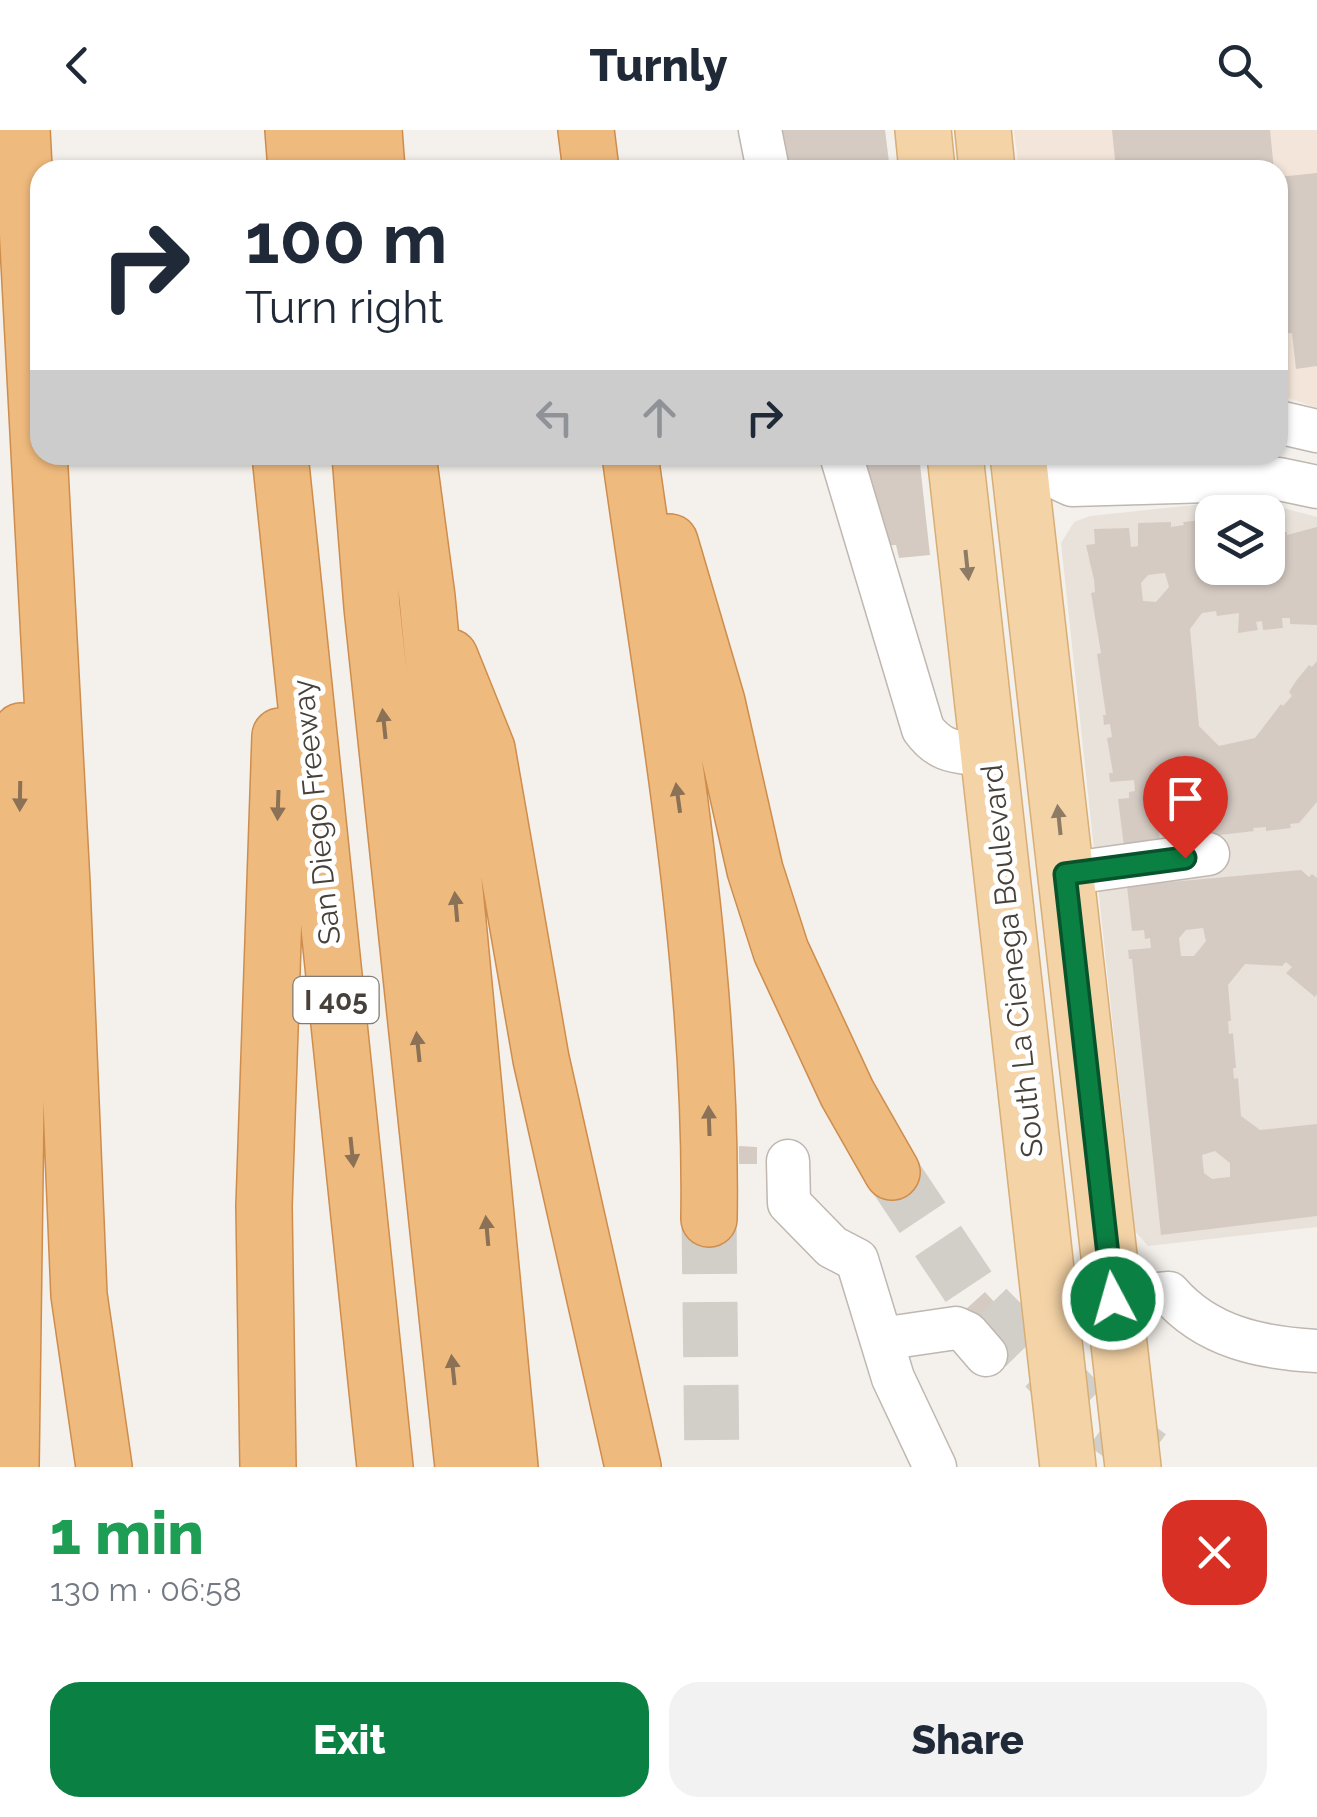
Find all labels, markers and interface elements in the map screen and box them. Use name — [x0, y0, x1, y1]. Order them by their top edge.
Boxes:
icon: back — [50, 38, 105, 93]
icon: search — [1212, 38, 1267, 93]
text: Turnly — [589, 39, 728, 92]
text: 100 m — [245, 197, 448, 279]
icon: right — [80, 200, 210, 330]
text: Turn right — [245, 281, 443, 334]
icon: left — [527, 390, 582, 445]
icon: ahead — [632, 390, 687, 445]
icon: right — [737, 390, 792, 445]
map controls — [1195, 495, 1285, 585]
button: layers — [1195, 495, 1285, 585]
one-way arrow — [959, 550, 975, 582]
street label: San Diego Freeway — [285, 677, 347, 947]
one-way arrow — [376, 707, 392, 739]
pin — [1143, 756, 1228, 859]
street label: South La Cienega Boulevard — [974, 763, 1050, 1159]
icon: arrive — [1158, 771, 1213, 826]
one-way arrow — [11, 780, 27, 812]
one-way arrow — [669, 782, 685, 813]
one-way arrow — [269, 790, 285, 822]
one-way arrow — [1051, 803, 1067, 835]
one-way arrow — [448, 891, 464, 922]
road number: I 405 — [294, 977, 378, 1023]
one-way arrow — [410, 1030, 426, 1062]
one-way arrow — [700, 1105, 716, 1137]
one-way arrow — [344, 1137, 360, 1168]
one-way arrow — [479, 1214, 495, 1246]
position arrow — [1061, 1247, 1165, 1351]
one-way arrow — [444, 1354, 460, 1385]
text: 1 min — [50, 1498, 204, 1568]
button: close — [1162, 1500, 1267, 1605]
text: 130 m · 06:58 — [50, 1571, 242, 1608]
button: Exit — [50, 1682, 649, 1797]
button: Share — [669, 1682, 1267, 1797]

